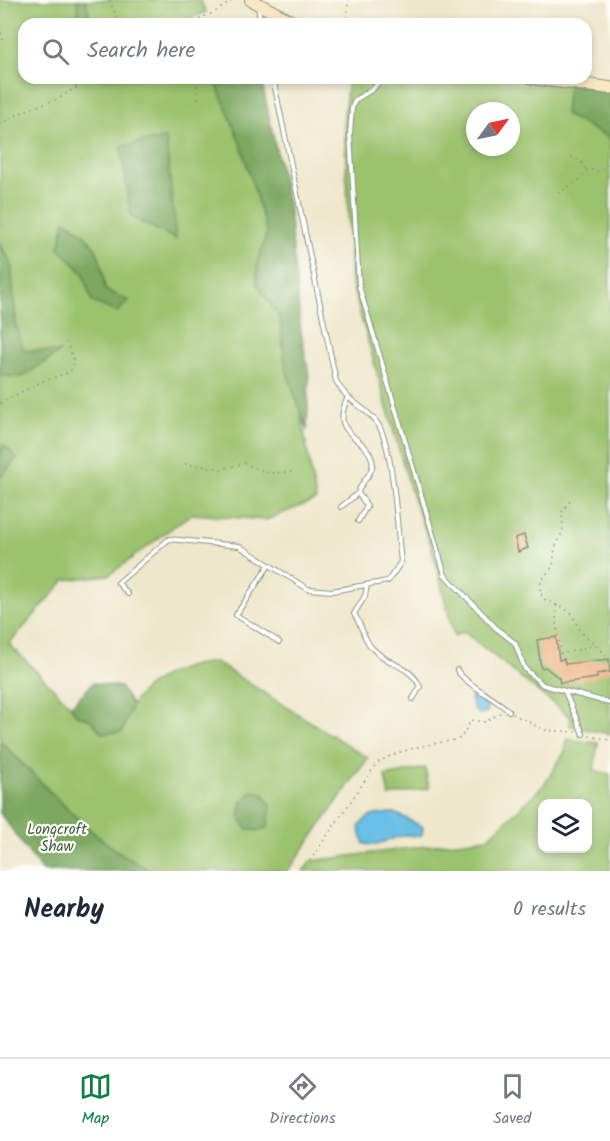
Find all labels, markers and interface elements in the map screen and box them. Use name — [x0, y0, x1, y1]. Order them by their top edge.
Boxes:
search box — [18, 18, 592, 84]
text: Search here — [87, 34, 195, 69]
icon: search — [39, 35, 72, 68]
north arrow — [466, 102, 520, 156]
map controls — [538, 799, 592, 853]
button: layers — [538, 799, 592, 853]
park label: Longcroft Shaw — [27, 818, 87, 859]
text: Nearby — [24, 889, 104, 931]
text: 0 results — [513, 894, 586, 926]
tab: Map — [79, 1070, 112, 1131]
tab: Directions — [269, 1070, 336, 1131]
tab: Saved — [493, 1070, 531, 1131]

